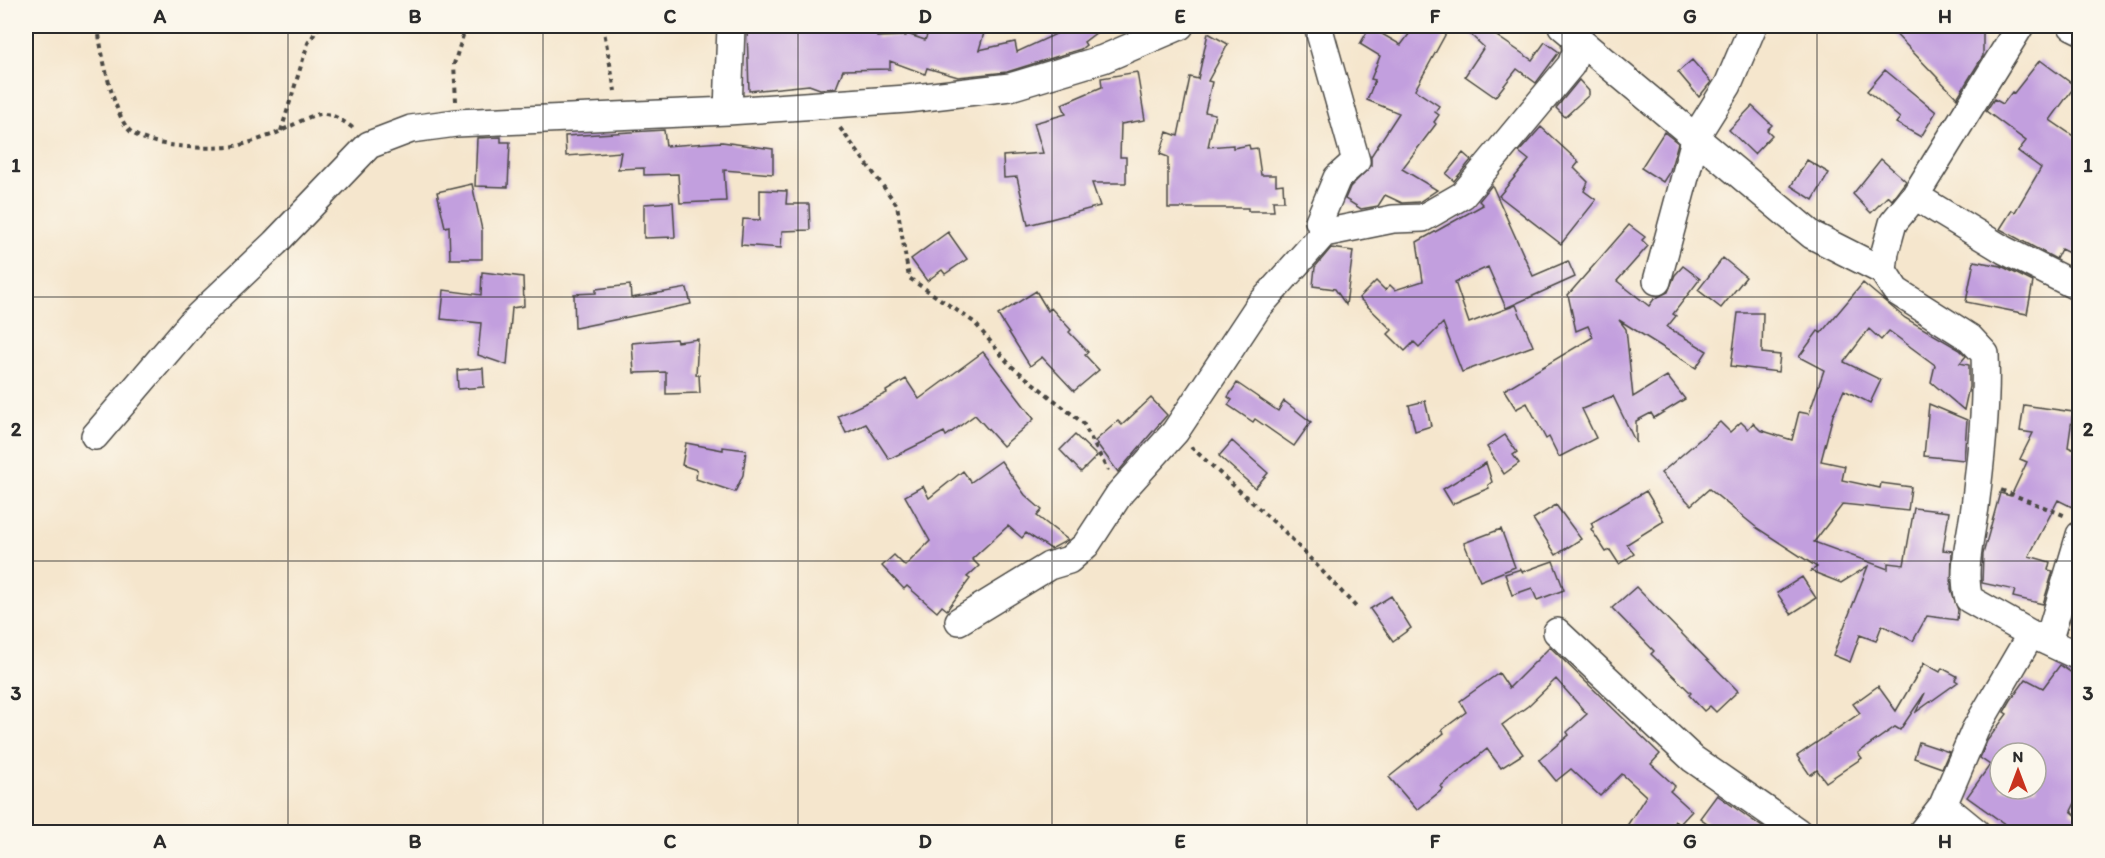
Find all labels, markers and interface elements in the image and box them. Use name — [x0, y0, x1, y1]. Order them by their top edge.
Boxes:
text: A — [153, 4, 167, 28]
text: B — [409, 4, 422, 28]
text: C — [664, 4, 677, 28]
text: D — [918, 4, 932, 28]
text: E — [1174, 4, 1186, 28]
text: F — [1430, 4, 1441, 28]
text: G — [1683, 4, 1697, 28]
text: H — [1938, 4, 1952, 28]
text: 1 — [11, 153, 21, 177]
text: 1 — [2083, 153, 2093, 177]
text: 2 — [11, 417, 22, 441]
text: 2 — [2083, 417, 2094, 441]
text: 3 — [11, 681, 22, 705]
text: 3 — [2083, 681, 2094, 705]
north arrow — [1988, 741, 2048, 801]
text: N — [2013, 747, 2023, 766]
text: A — [153, 829, 167, 853]
text: B — [409, 829, 422, 853]
text: C — [664, 829, 677, 853]
text: D — [918, 829, 932, 853]
text: E — [1174, 829, 1186, 853]
text: F — [1430, 829, 1441, 853]
text: G — [1683, 829, 1697, 853]
text: H — [1938, 829, 1952, 853]

